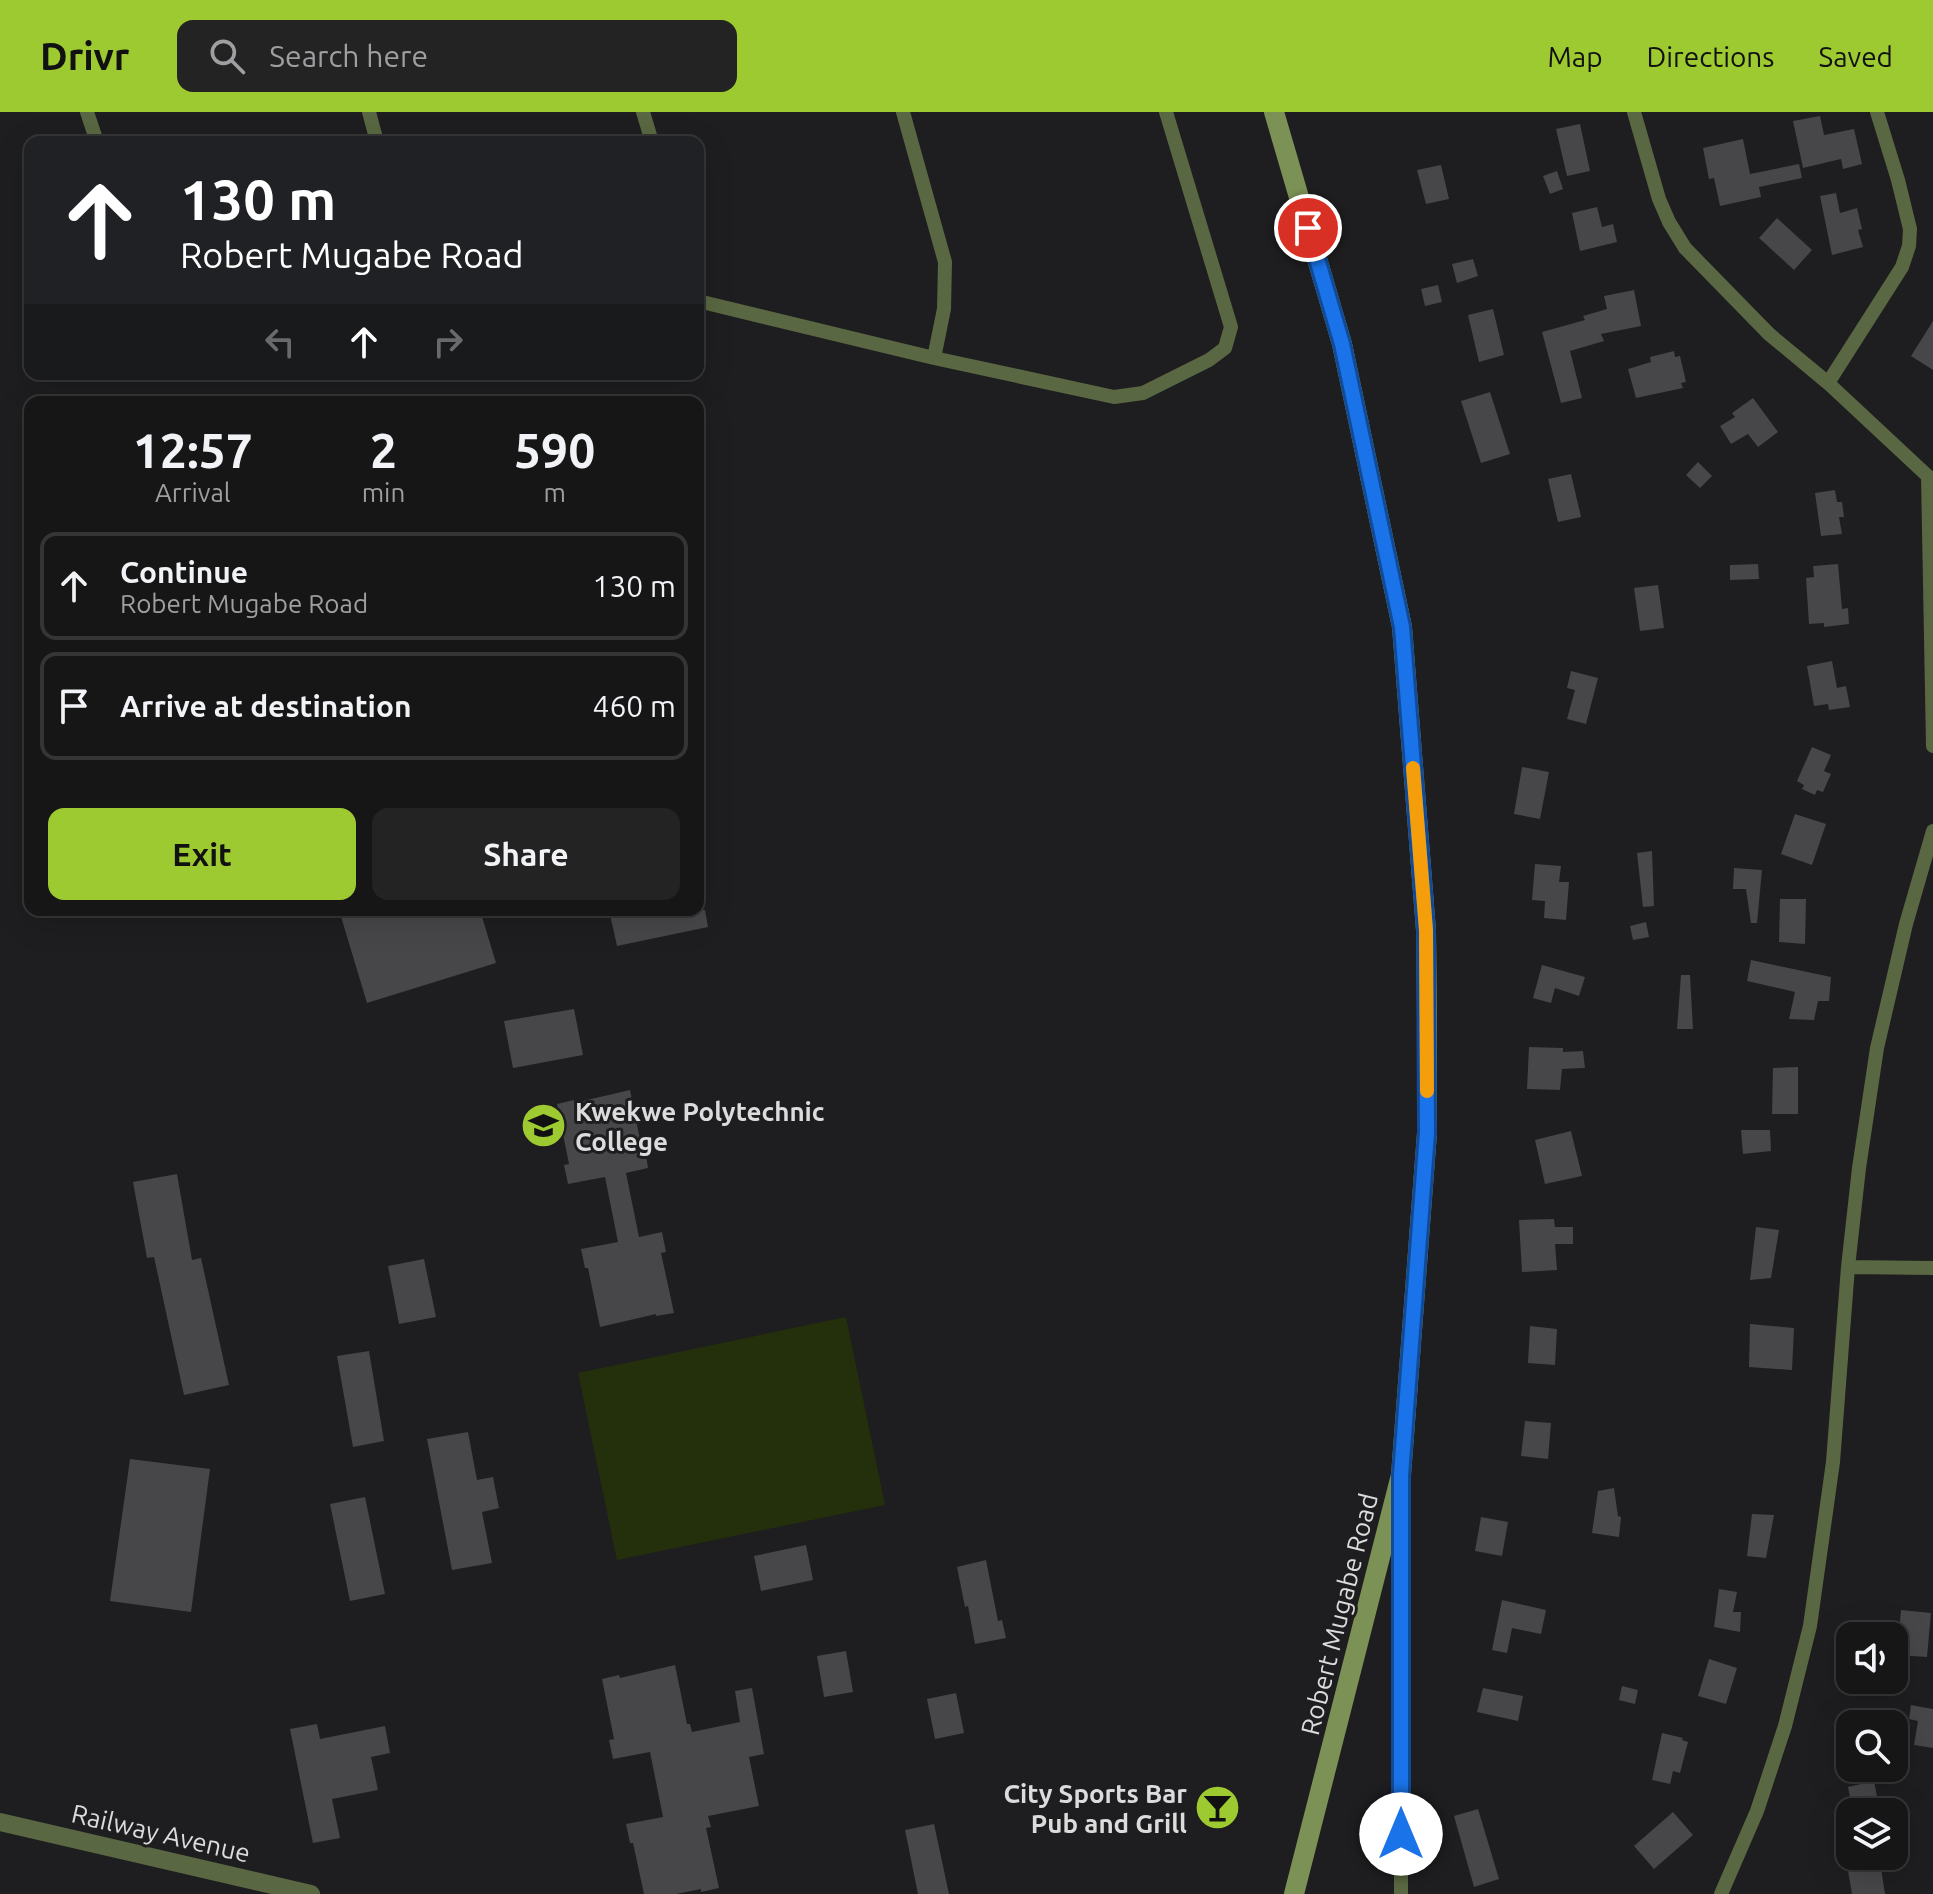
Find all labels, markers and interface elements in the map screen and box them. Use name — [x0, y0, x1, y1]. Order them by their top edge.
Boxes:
search box — [177, 20, 737, 92]
icon: search — [205, 34, 249, 78]
text: Drivr — [40, 35, 129, 77]
text: Search here — [269, 39, 428, 73]
text: Map — [1547, 41, 1603, 72]
text: Directions — [1647, 41, 1774, 72]
text: Saved — [1818, 41, 1893, 72]
icon: ahead — [48, 168, 152, 272]
text: 130 m — [180, 168, 336, 231]
pin — [1274, 194, 1342, 262]
icon: arrive — [1286, 206, 1330, 250]
text: Robert Mugabe Road — [180, 234, 524, 275]
icon: left — [258, 320, 302, 364]
icon: ahead — [342, 320, 386, 364]
icon: right — [426, 320, 470, 364]
text: 12:57 — [133, 423, 253, 477]
text: 2 — [370, 423, 397, 477]
text: 590 — [514, 423, 595, 477]
text: Arrival — [155, 478, 231, 507]
text: min — [362, 478, 405, 507]
text: m — [543, 478, 566, 507]
text: Continue — [120, 555, 248, 589]
icon: ahead — [52, 564, 96, 608]
text: 130 m — [592, 569, 676, 603]
text: Robert Mugabe Road — [120, 589, 368, 618]
icon: arrive — [52, 684, 96, 728]
text: Arrive at destination — [120, 689, 412, 723]
text: 460 m — [592, 689, 676, 723]
button: Exit — [48, 808, 356, 900]
button: Share — [372, 808, 680, 900]
place label: Kwekwe Polytechnic College — [575, 1097, 825, 1156]
school or university icon: Kwekwe Polytechnic College — [520, 1102, 568, 1150]
street label: Robert Mugabe Road — [1295, 1490, 1383, 1738]
map controls — [1836, 1622, 1908, 1870]
button: sound — [1836, 1622, 1908, 1694]
button: search — [1836, 1710, 1908, 1782]
place label: City Sports Bar Pub and Grill — [1003, 1779, 1187, 1838]
bar icon: City Sports Bar Pub and Grill — [1194, 1784, 1242, 1832]
position arrow — [1359, 1792, 1443, 1876]
street label: Railway Avenue — [69, 1798, 253, 1868]
button: layers — [1836, 1798, 1908, 1870]

